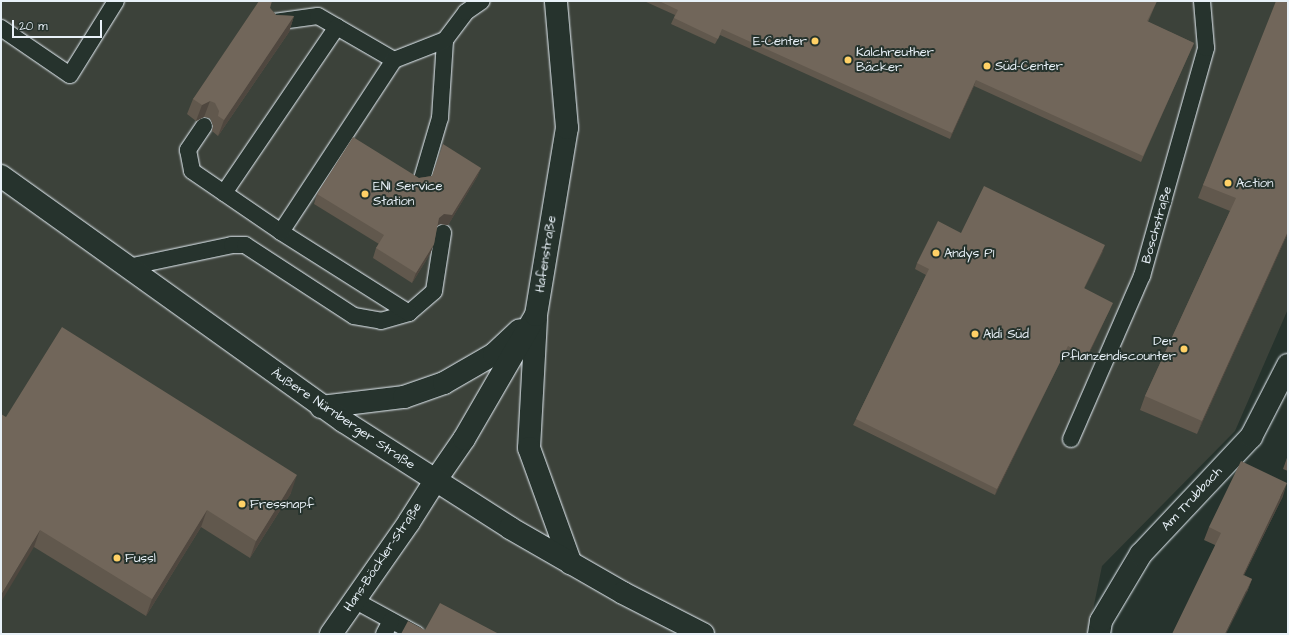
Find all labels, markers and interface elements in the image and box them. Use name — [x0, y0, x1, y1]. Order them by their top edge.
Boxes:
scale bar — [14, 12, 104, 38]
text: 20 m — [19, 18, 48, 35]
place label: E-Center — [753, 33, 807, 49]
marker: E-Center — [810, 36, 820, 46]
place label: Kalchreuther Bäcker — [856, 45, 934, 76]
marker: Kalchreuther Bäcker — [843, 55, 853, 65]
place label: Süd-Center — [995, 58, 1063, 74]
marker: Süd-Center — [982, 61, 992, 71]
place label: Action — [1236, 175, 1274, 191]
marker: Action — [1223, 178, 1233, 188]
place label: ENI Service Station — [373, 179, 443, 210]
street label: Boschstraße — [1139, 185, 1175, 265]
marker: ENI Service Station — [360, 189, 370, 199]
street label: Hafenstraße — [532, 214, 560, 294]
place label: Andys P1 — [944, 245, 994, 261]
marker: Andys P1 — [931, 248, 941, 258]
place label: Aldi Süd — [983, 326, 1029, 342]
marker: Aldi Süd — [970, 329, 980, 339]
place label: Der Pflanzendiscounter — [1062, 334, 1176, 365]
marker: Der Pflanzendiscounter — [1179, 344, 1189, 354]
street label: Äußere Nürnberger Straße — [268, 365, 418, 473]
street label: Am Trubbach — [1159, 464, 1225, 534]
place label: Fressnapf — [250, 496, 314, 512]
marker: Fressnapf — [237, 499, 247, 509]
street label: Hans-Böckler-Straße — [341, 499, 425, 615]
place label: Fussl — [125, 550, 156, 566]
marker: Fussl — [112, 553, 122, 563]

